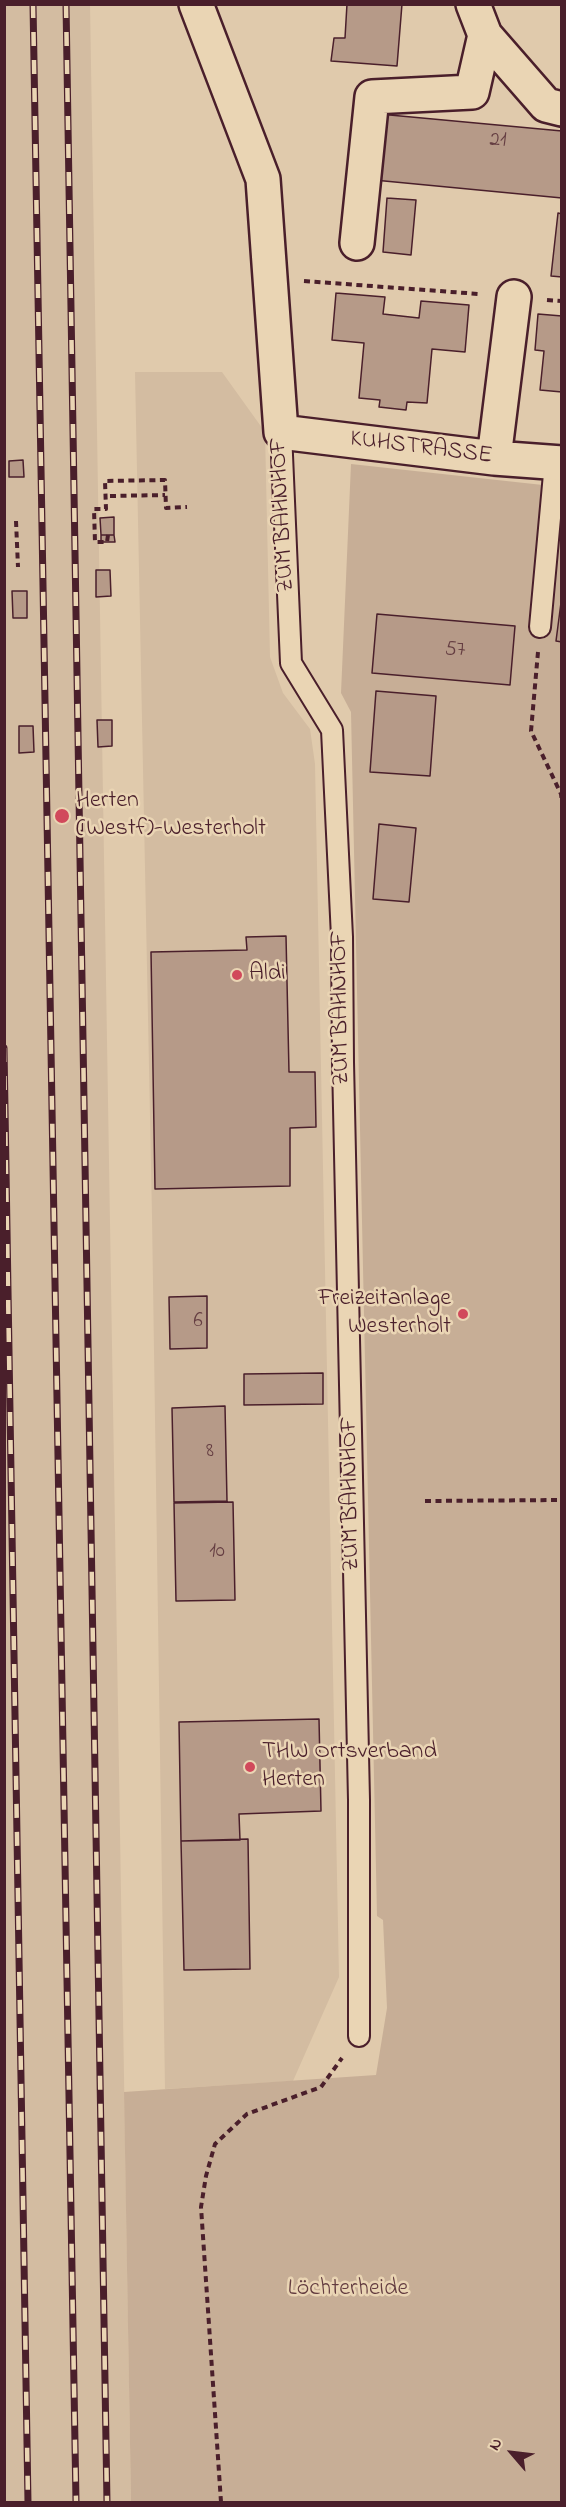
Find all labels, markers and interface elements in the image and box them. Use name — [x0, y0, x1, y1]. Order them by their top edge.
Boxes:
house number: 21 — [489, 129, 507, 155]
street label: KUHSTRASSE — [348, 426, 494, 472]
street label: ZUM BAHNHOF — [266, 437, 302, 593]
house number: 57 — [445, 639, 465, 665]
place label: Herten (Westf)-Westerholt — [76, 788, 266, 844]
marker: Herten (Westf)-Westerholt — [53, 807, 71, 825]
street label: ZUM BAHNHOF — [326, 930, 358, 1086]
place label: Aldi — [249, 961, 286, 989]
marker: Aldi — [230, 968, 244, 982]
place label: Freizeitanlage Westerholt — [318, 1286, 451, 1342]
marker: Freizeitanlage Westerholt — [456, 1307, 470, 1321]
house number: 6 — [193, 1310, 203, 1336]
street label: ZUM BAHNHOF — [336, 1416, 368, 1572]
house number: 8 — [206, 1440, 214, 1466]
house number: 10 — [209, 1540, 225, 1566]
place label: THW Ortsverband Herten — [262, 1739, 437, 1795]
marker: THW Ortsverband Herten — [243, 1760, 257, 1774]
park label: Löchterheide — [288, 2276, 408, 2304]
north arrow — [482, 2423, 542, 2483]
text: N — [483, 2434, 509, 2455]

